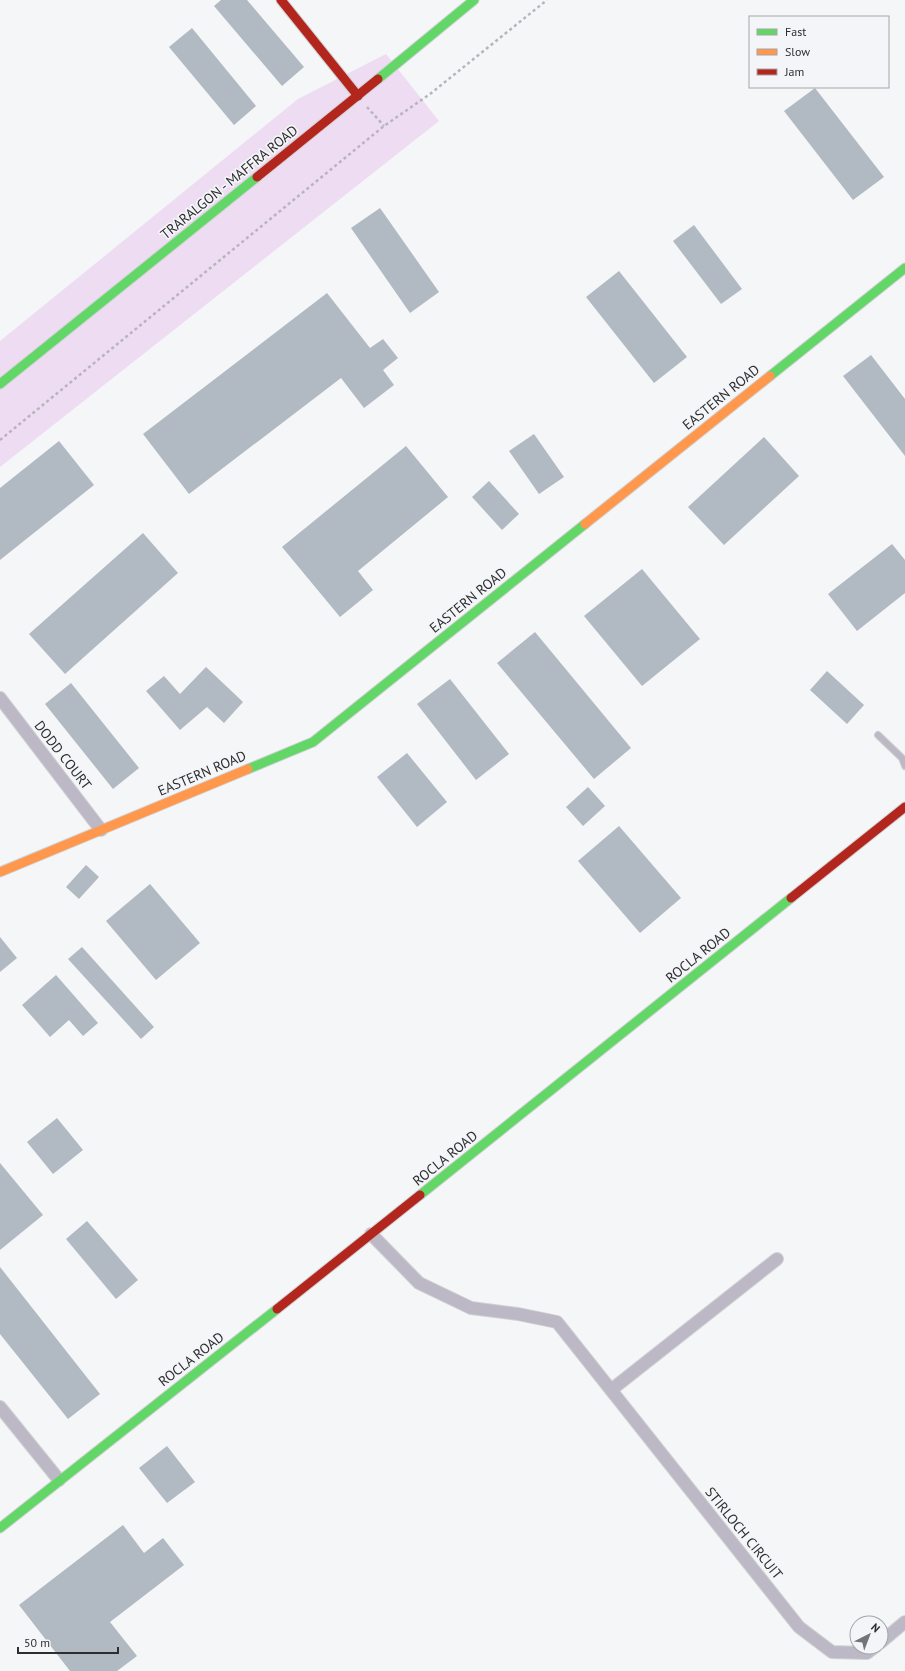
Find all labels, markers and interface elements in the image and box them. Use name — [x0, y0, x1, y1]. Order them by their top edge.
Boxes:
legend — [749, 16, 889, 88]
text: Fast — [785, 24, 806, 39]
text: Slow — [785, 44, 810, 59]
text: Jam — [784, 64, 804, 79]
street label: TRARALGON - MAFFRA ROAD — [157, 121, 301, 243]
street label: EASTERN ROAD — [679, 360, 763, 434]
street label: EASTERN ROAD — [426, 563, 510, 637]
street label: DODD COURT — [31, 717, 96, 793]
street label: EASTERN ROAD — [155, 746, 249, 800]
street label: ROCLA ROAD — [662, 923, 734, 987]
street label: ROCLA ROAD — [409, 1126, 481, 1190]
street label: ROCLA ROAD — [155, 1328, 227, 1390]
street label: STIRLOCH CIRCUIT — [701, 1483, 787, 1583]
north arrow — [849, 1615, 889, 1655]
text: N — [868, 1620, 883, 1635]
scale bar — [18, 1629, 118, 1655]
text: 50 m — [24, 1635, 50, 1650]

